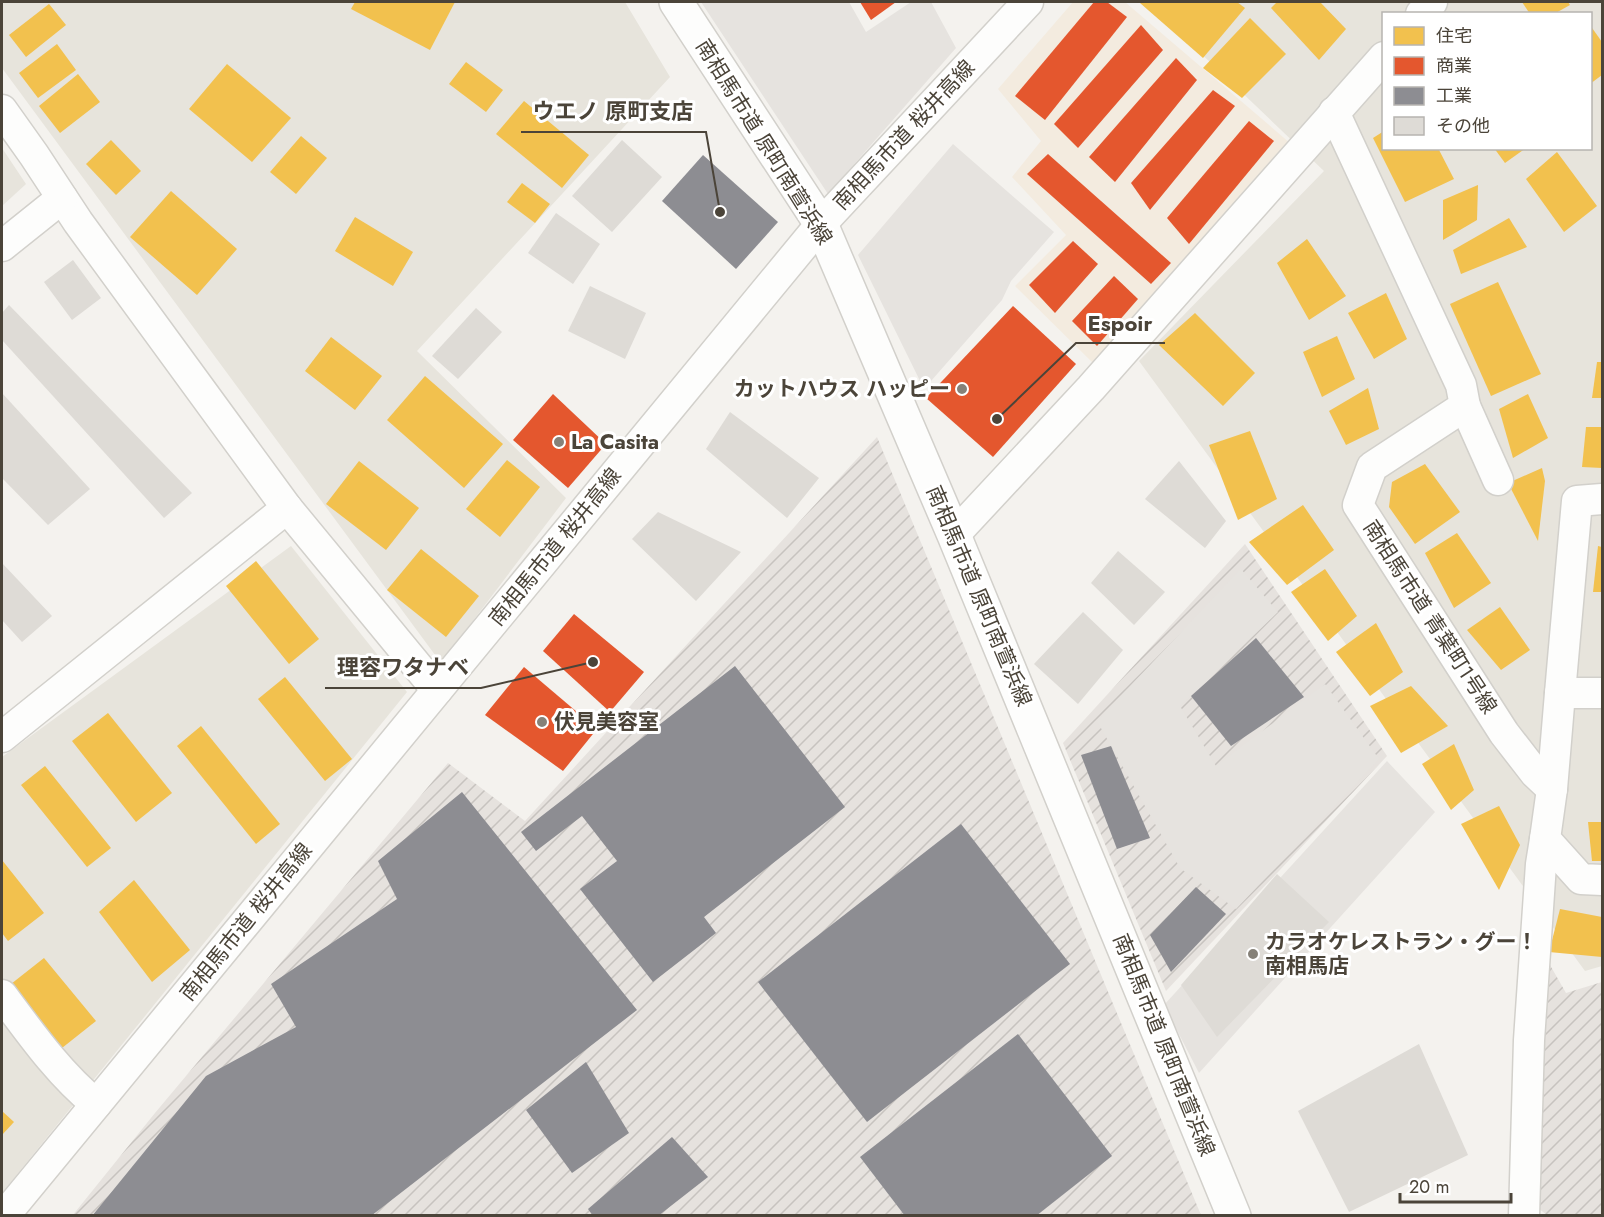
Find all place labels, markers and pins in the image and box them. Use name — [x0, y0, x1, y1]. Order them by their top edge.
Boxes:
callout: ウエノ 原町支店 — [521, 92, 706, 132]
callout: Espoir — [1076, 303, 1165, 343]
place label: カットハウス ハッピー — [734, 374, 950, 404]
marker: カットハウス ハッピー — [955, 382, 969, 396]
place label: La Casita — [571, 427, 659, 457]
marker: La Casita — [552, 435, 566, 449]
callout: 理容ワタナベ — [325, 648, 481, 688]
place label: 伏見美容室 — [554, 707, 659, 737]
marker: 伏見美容室 — [535, 715, 549, 729]
place label: カラオケレストラン・グー！ 南相馬店 — [1265, 927, 1538, 981]
marker: カラオケレストラン・グー！ 南相馬店 — [1246, 947, 1260, 961]

